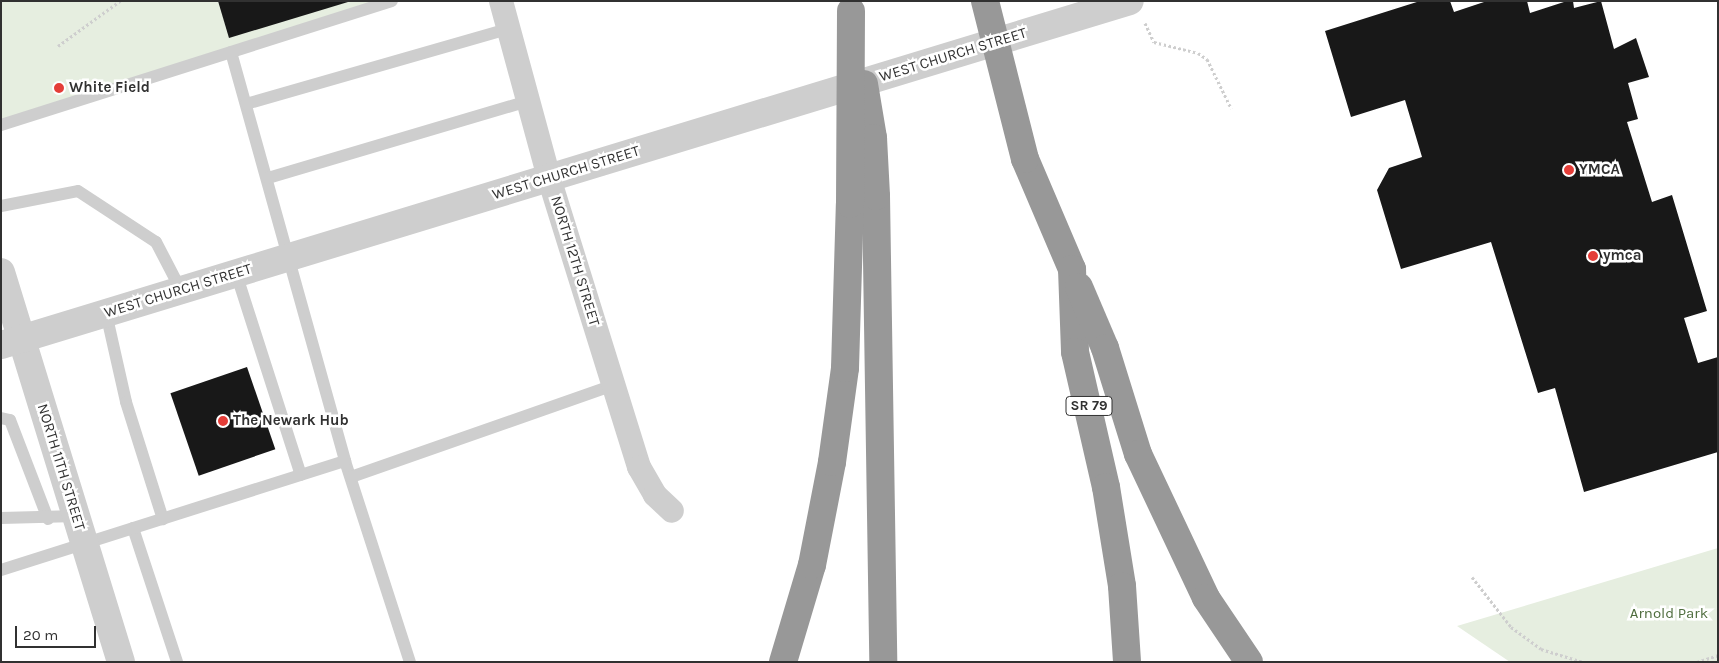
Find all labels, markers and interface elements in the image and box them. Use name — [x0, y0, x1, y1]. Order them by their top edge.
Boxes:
street label: WEST CHURCH STREET — [877, 24, 1029, 86]
place label: White Field — [69, 79, 150, 97]
marker: White Field — [53, 82, 65, 94]
street label: WEST CHURCH STREET — [490, 142, 642, 204]
place label: YMCA — [1579, 161, 1620, 179]
marker: YMCA — [1563, 164, 1575, 176]
street label: NORTH 12TH STREET — [547, 194, 603, 328]
place label: ymca — [1603, 247, 1642, 265]
marker: ymca — [1587, 250, 1599, 262]
street label: WEST CHURCH STREET — [102, 260, 254, 322]
road number: SR 79 — [1065, 394, 1113, 418]
street label: NORTH 11TH STREET — [33, 402, 89, 532]
place label: The Newark Hub — [233, 412, 349, 430]
marker: The Newark Hub — [217, 415, 229, 427]
park label: Arnold Park — [1630, 605, 1708, 623]
scale bar — [18, 616, 99, 648]
text: 20 m — [23, 626, 58, 644]

